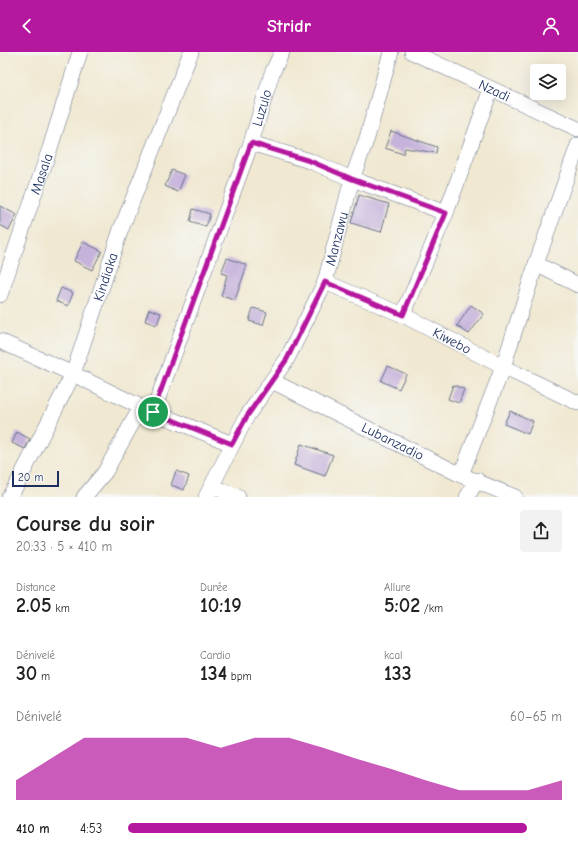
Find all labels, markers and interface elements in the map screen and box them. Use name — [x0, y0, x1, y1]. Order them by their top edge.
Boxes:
icon: back — [16, 15, 38, 37]
icon: person — [540, 15, 562, 37]
text: Stridr — [267, 16, 311, 37]
map controls — [530, 64, 566, 100]
button: layers — [530, 64, 566, 100]
street label: Nzadi — [476, 76, 513, 105]
street label: Luzulo — [248, 87, 276, 128]
street label: Masala — [27, 151, 57, 197]
street label: Manzawu — [322, 210, 352, 268]
street label: Kindiaka — [90, 250, 122, 304]
street label: Kiwebo — [430, 324, 474, 358]
pin — [136, 395, 170, 429]
icon: arrive — [142, 401, 164, 423]
street label: Lubanzadio — [359, 419, 427, 464]
scale bar — [12, 469, 59, 488]
text: 20 m — [18, 471, 43, 484]
button: share — [520, 510, 562, 552]
text: Course du soir — [16, 511, 155, 537]
text: 20:33 · 5 × 410 m — [16, 539, 112, 554]
text: Distance — [16, 581, 55, 594]
text: Durée — [200, 581, 228, 594]
text: Allure — [384, 581, 411, 594]
text: 2.05 — [16, 594, 52, 617]
text: 10:19 — [200, 594, 242, 617]
text: 5:02 — [384, 594, 420, 617]
text: km — [52, 602, 70, 615]
text: /km — [420, 602, 443, 615]
text: Dénivelé — [16, 649, 55, 662]
text: Cardio — [200, 649, 231, 662]
text: kcal — [384, 649, 402, 662]
text: 30 — [16, 662, 37, 685]
text: 134 — [200, 662, 227, 685]
text: 133 — [384, 662, 412, 685]
text: m — [37, 670, 50, 683]
text: bpm — [227, 670, 252, 683]
text: Dénivelé — [16, 709, 62, 724]
text: 60–65 m — [510, 709, 562, 724]
text: 410 m — [16, 821, 50, 836]
text: 4:53 — [80, 821, 102, 836]

